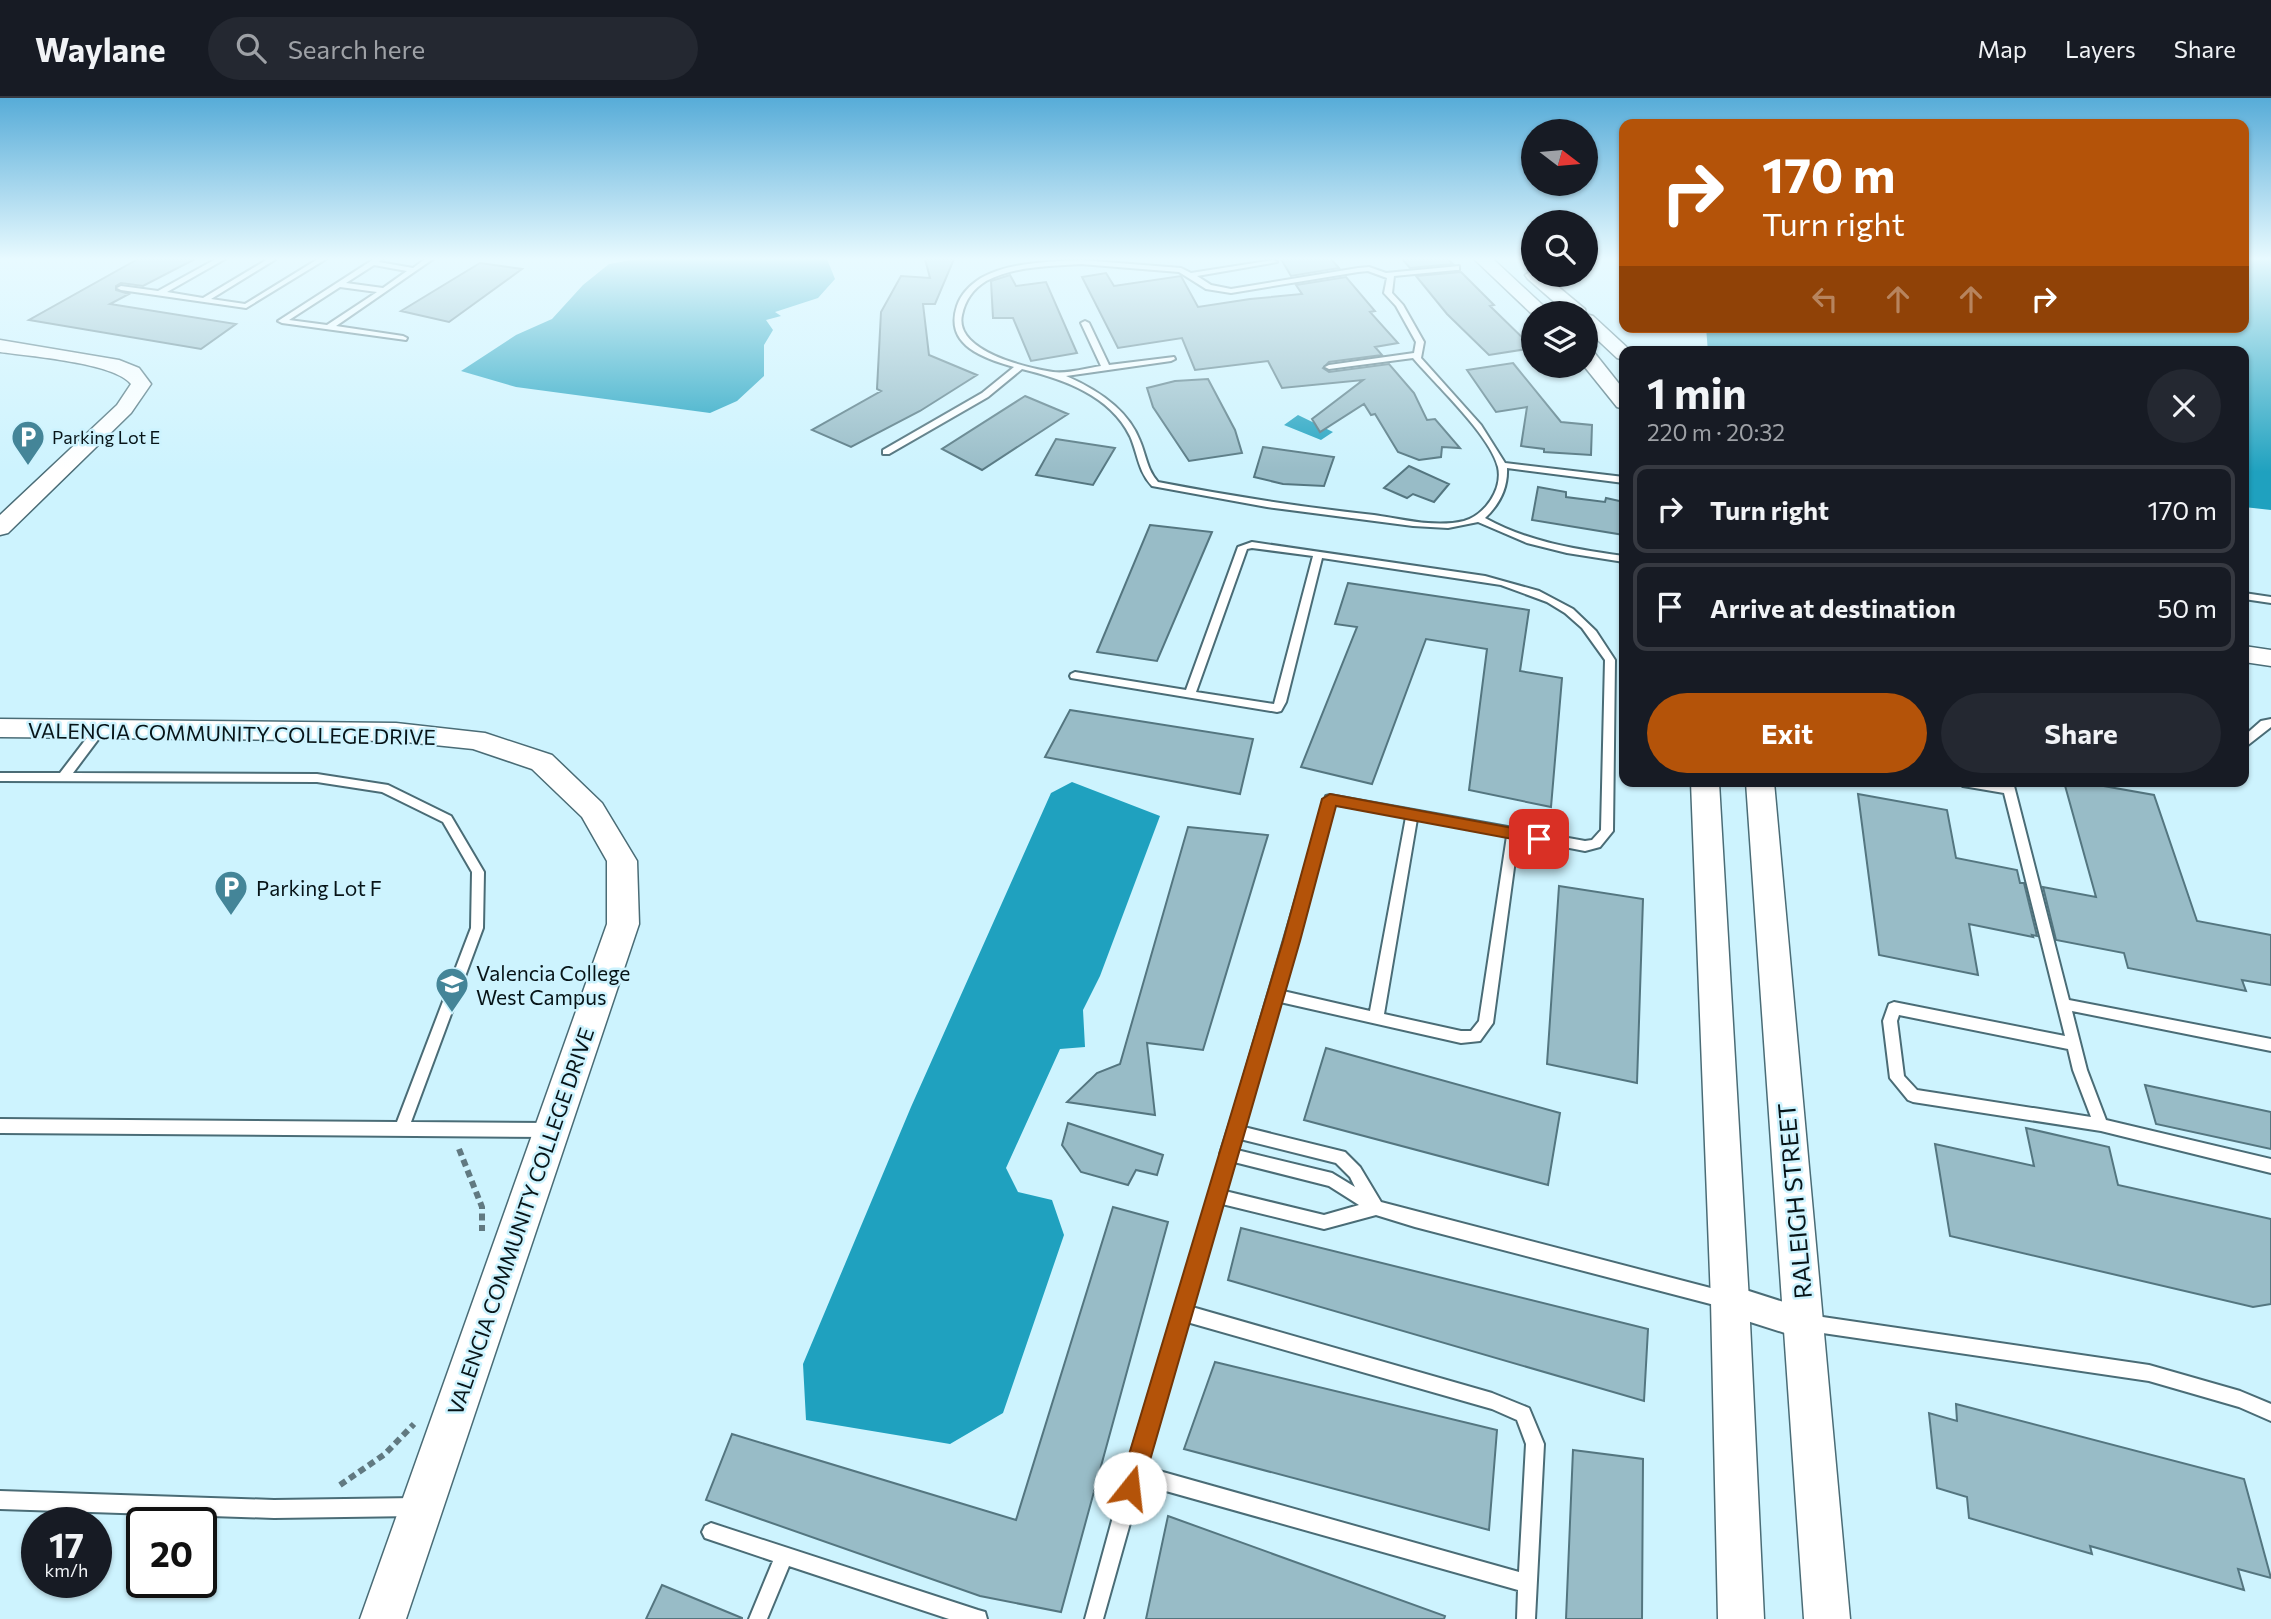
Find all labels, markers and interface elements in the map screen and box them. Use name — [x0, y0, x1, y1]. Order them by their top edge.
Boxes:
search box — [208, 17, 698, 80]
text: Waylane — [35, 28, 166, 69]
icon: search — [232, 29, 270, 67]
text: Search here — [288, 33, 425, 64]
text: Map — [1978, 34, 2027, 63]
text: Layers — [2065, 34, 2136, 63]
text: Share — [2174, 34, 2236, 63]
north arrow — [1521, 119, 1598, 196]
map controls — [1521, 119, 1598, 378]
text: 170 m — [1762, 143, 1895, 203]
icon: right — [1647, 147, 1738, 238]
text: Turn right — [1762, 203, 1905, 243]
button: search — [1521, 210, 1598, 287]
icon: left — [1806, 280, 1844, 318]
icon: ahead — [1879, 280, 1917, 318]
icon: ahead — [1952, 280, 1990, 318]
icon: right — [2025, 280, 2063, 318]
button: layers — [1521, 301, 1598, 378]
text: 1 min — [1647, 366, 1747, 418]
button: close — [2147, 369, 2221, 443]
parking icon: Parking Lot E — [9, 418, 47, 467]
text: 220 m · 20:32 — [1647, 418, 1785, 446]
place label: Parking Lot E — [52, 426, 160, 448]
icon: right — [1651, 490, 1689, 528]
text: Turn right — [1710, 494, 1829, 525]
text: 170 m — [2148, 494, 2217, 525]
icon: arrive — [1651, 588, 1689, 626]
text: Arrive at destination — [1710, 592, 1956, 623]
text: 50 m — [2157, 592, 2217, 623]
button: Exit — [1647, 693, 1927, 773]
button: Share — [1941, 693, 2221, 773]
street label: VALENCIA COMMUNITY COLLEGE DRIVE — [28, 717, 436, 749]
pin — [1509, 809, 1569, 869]
icon: arrive — [1520, 820, 1558, 858]
parking icon: Parking Lot F — [212, 868, 250, 917]
place label: Parking Lot F — [256, 875, 382, 900]
place label: Valencia College West Campus — [476, 960, 630, 1009]
school or university icon: Valencia College West Campus — [433, 965, 471, 1014]
street label: VALENCIA COMMUNITY COLLEGE DRIVE — [442, 1024, 598, 1418]
street label: RALEIGH STREET — [1771, 1102, 1817, 1300]
position arrow — [1093, 1451, 1167, 1525]
speed limit sign: 20 — [126, 1507, 217, 1598]
text: 17 — [49, 1522, 84, 1565]
text: km/h — [45, 1559, 88, 1581]

